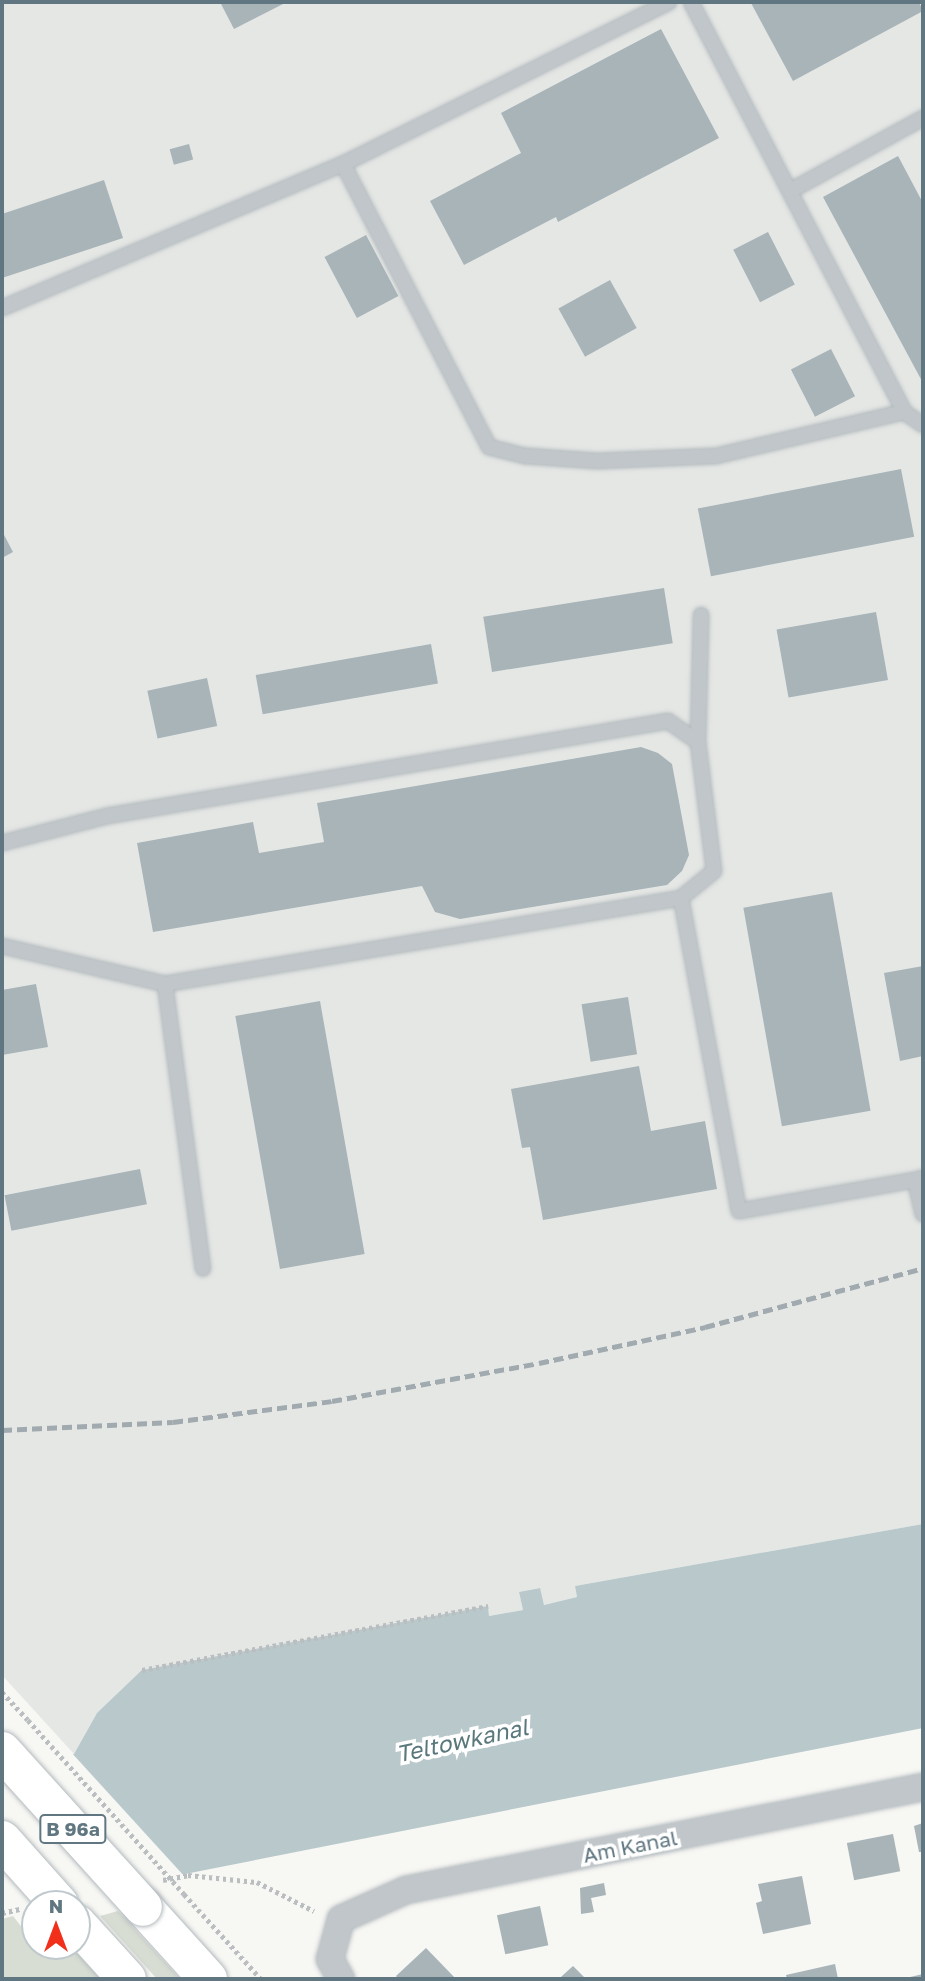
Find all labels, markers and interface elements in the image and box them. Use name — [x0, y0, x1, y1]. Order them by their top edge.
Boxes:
water label: Teltowkanal — [394, 1713, 530, 1767]
road number: B 96a — [38, 1814, 108, 1844]
street label: Am Kanal — [581, 1825, 679, 1867]
north arrow — [21, 1890, 91, 1960]
text: N — [49, 1894, 63, 1917]

